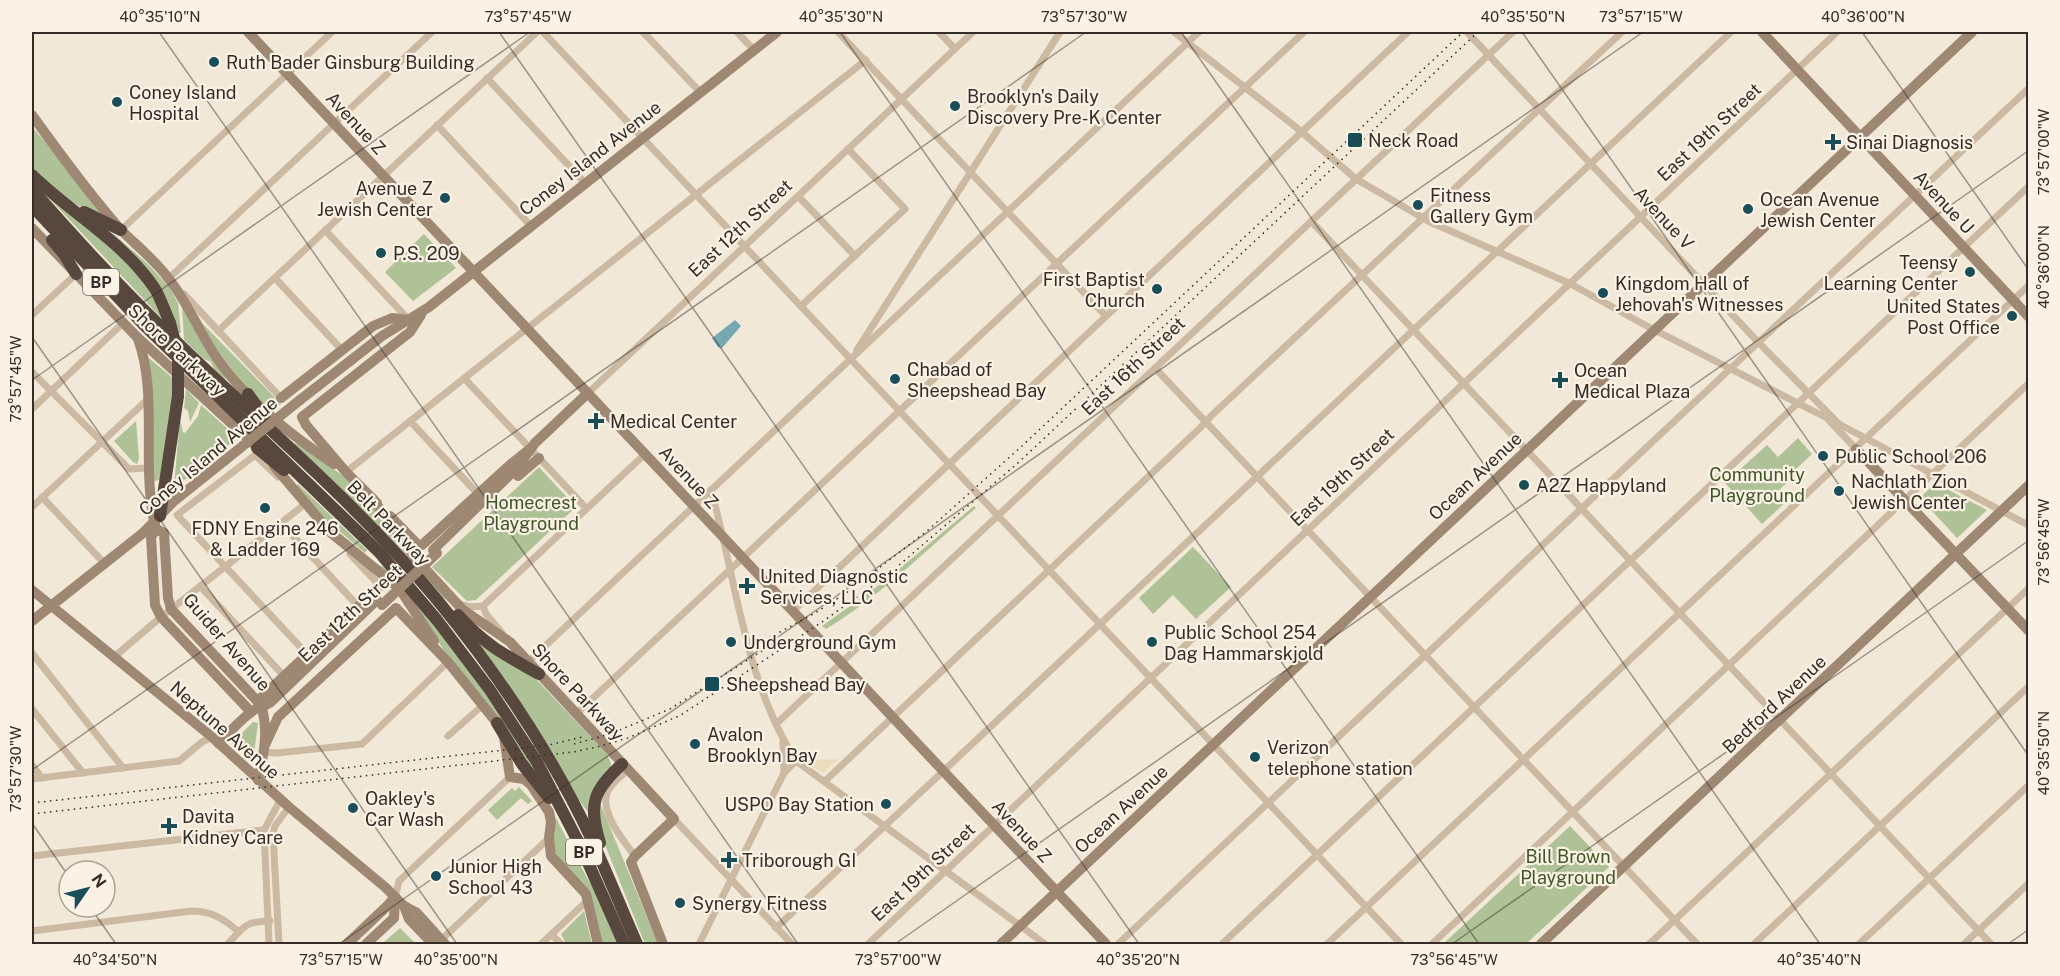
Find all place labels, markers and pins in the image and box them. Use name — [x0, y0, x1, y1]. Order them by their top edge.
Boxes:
place label: Ruth Bader Ginsburg Building — [226, 52, 475, 73]
marker: Ruth Bader Ginsburg Building — [207, 55, 221, 69]
place label: Coney Island Hospital — [129, 82, 237, 124]
place label: Brooklyn's Daily Discovery Pre-K Center — [967, 86, 1162, 128]
marker: Coney Island Hospital — [110, 95, 124, 109]
marker: Brooklyn's Daily Discovery Pre-K Center — [948, 99, 962, 113]
place label: Neck Road — [1368, 130, 1458, 151]
marker: Neck Road — [1346, 131, 1364, 149]
place label: Sinai Diagnosis — [1846, 132, 1973, 153]
marker: Sinai Diagnosis — [1824, 133, 1842, 151]
place label: Avenue Z Jewish Center — [317, 178, 433, 220]
place label: Fitness Gallery Gym — [1430, 185, 1533, 227]
place label: Ocean Avenue Jewish Center — [1760, 189, 1879, 231]
marker: Avenue Z Jewish Center — [438, 191, 452, 205]
marker: Fitness Gallery Gym — [1411, 198, 1425, 212]
marker: Ocean Avenue Jewish Center — [1741, 202, 1755, 216]
place label: P.S. 209 — [393, 243, 460, 264]
marker: P.S. 209 — [374, 246, 388, 260]
place label: Teensy Learning Center — [1823, 252, 1958, 294]
marker: Teensy Learning Center — [1963, 265, 1977, 279]
place label: First Baptist Church — [1043, 269, 1145, 311]
place label: Kingdom Hall of Jehovah's Witnesses — [1615, 273, 1783, 315]
marker: First Baptist Church — [1150, 282, 1164, 296]
marker: Kingdom Hall of Jehovah's Witnesses — [1596, 286, 1610, 300]
place label: United States Post Office — [1886, 296, 2000, 338]
marker: United States Post Office — [2005, 309, 2019, 323]
place label: Chabad of Sheepshead Bay — [907, 359, 1047, 401]
place label: Ocean Medical Plaza — [1574, 360, 1690, 402]
marker: Ocean Medical Plaza — [1551, 371, 1569, 389]
marker: Chabad of Sheepshead Bay — [888, 372, 902, 386]
place label: Medical Center — [610, 411, 737, 432]
marker: Medical Center — [587, 412, 605, 430]
place label: Public School 206 — [1835, 446, 1987, 467]
marker: Public School 206 — [1816, 449, 1830, 463]
place label: Nachlath Zion Jewish Center — [1851, 471, 1967, 513]
place label: A2Z Happyland — [1536, 475, 1666, 496]
marker: A2Z Happyland — [1517, 478, 1531, 492]
marker: Nachlath Zion Jewish Center — [1832, 484, 1846, 498]
marker: FDNY Engine 246 & Ladder 169 — [258, 501, 272, 515]
place label: FDNY Engine 246 & Ladder 169 — [191, 518, 339, 560]
place label: United Diagnostic Services, LLC — [760, 566, 908, 608]
marker: United Diagnostic Services, LLC — [738, 577, 756, 595]
place label: Public School 254 Dag Hammarskjold — [1164, 622, 1324, 664]
place label: Underground Gym — [743, 632, 896, 653]
marker: Underground Gym — [724, 635, 738, 649]
marker: Public School 254 Dag Hammarskjold — [1145, 635, 1159, 649]
place label: Sheepshead Bay — [726, 674, 866, 695]
marker: Sheepshead Bay — [703, 675, 721, 693]
place label: Avalon Brooklyn Bay — [707, 724, 818, 766]
marker: Avalon Brooklyn Bay — [688, 737, 702, 751]
place label: Verizon telephone station — [1267, 737, 1413, 779]
marker: Verizon telephone station — [1248, 750, 1262, 764]
place label: Oakley's Car Wash — [365, 788, 444, 830]
place label: USPO Bay Station — [724, 794, 874, 815]
marker: USPO Bay Station — [879, 797, 893, 811]
marker: Oakley's Car Wash — [346, 801, 360, 815]
place label: Davita Kidney Care — [182, 806, 283, 848]
marker: Davita Kidney Care — [160, 817, 178, 835]
place label: Triborough GI — [742, 850, 856, 871]
marker: Triborough GI — [720, 851, 738, 869]
place label: Junior High School 43 — [448, 856, 542, 898]
marker: Junior High School 43 — [429, 869, 443, 883]
place label: Synergy Fitness — [692, 893, 827, 914]
marker: Synergy Fitness — [673, 896, 687, 910]

